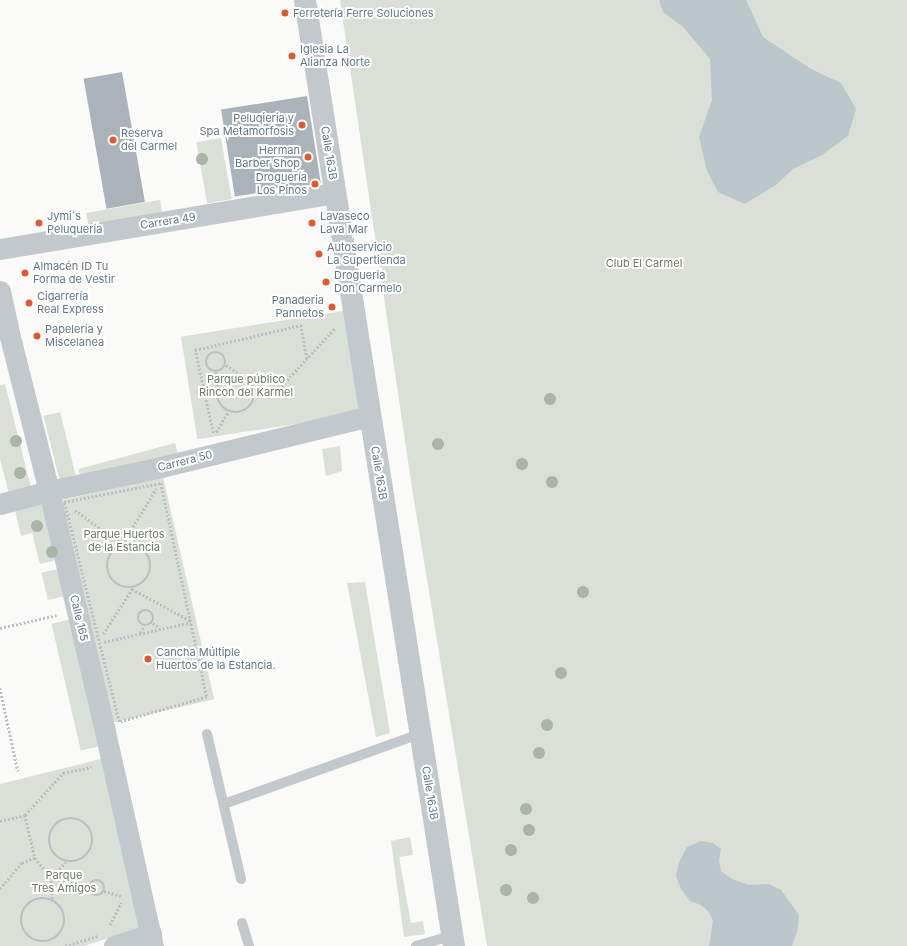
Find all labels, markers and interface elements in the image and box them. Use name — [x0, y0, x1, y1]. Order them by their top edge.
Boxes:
place label: Ferretería Ferre Soluciones — [293, 6, 434, 20]
marker: Ferretería Ferre Soluciones — [280, 8, 290, 18]
place label: Iglesia La Alianza Norte — [300, 43, 370, 69]
marker: Iglesia La Alianza Norte — [287, 51, 297, 61]
place label: Peluqieria y Spa Metamorfosis — [199, 112, 294, 138]
marker: Peluqieria y Spa Metamorfosis — [297, 120, 307, 130]
street label: Calle 163B — [318, 125, 340, 181]
place label: Reserva del Carmel — [121, 127, 177, 153]
marker: Reserva del Carmel — [108, 135, 118, 145]
place label: Herman Barber Shop — [235, 144, 300, 170]
marker: Herman Barber Shop — [303, 152, 313, 162]
place label: Droguería Los Pinos — [256, 171, 307, 197]
marker: Droguería Los Pinos — [310, 179, 320, 189]
place label: Jymi´s Peluquería — [47, 210, 102, 236]
street label: Carrera 49 — [139, 210, 197, 232]
place label: Lavaseco Lava Mar — [320, 210, 370, 236]
marker: Jymi´s Peluquería — [34, 218, 44, 228]
marker: Lavaseco Lava Mar — [307, 218, 317, 228]
place label: Autoservicio La Supertienda — [327, 241, 406, 267]
marker: Autoservicio La Supertienda — [314, 249, 324, 259]
park label: Club El Carmel — [606, 256, 682, 270]
place label: Almacén ID Tu Forma de Vestir — [33, 260, 115, 286]
marker: Almacén ID Tu Forma de Vestir — [20, 268, 30, 278]
place label: Droguería Don Carmelo — [334, 269, 402, 295]
marker: Droguería Don Carmelo — [321, 277, 331, 287]
place label: Cigarrería Real Express — [37, 290, 104, 316]
place label: Panaderia Pannetos — [272, 294, 324, 320]
marker: Cigarrería Real Express — [24, 298, 34, 308]
marker: Panaderia Pannetos — [327, 302, 337, 312]
place label: Papelería y Miscelanea — [45, 323, 104, 349]
marker: Papelería y Miscelanea — [32, 331, 42, 341]
park label: Parque público Rincon del Karmel — [199, 373, 293, 399]
street label: Calle 163B — [368, 445, 390, 501]
street label: Carrera 50 — [156, 448, 214, 474]
park label: Parque Huertos de la Estancia — [83, 528, 165, 554]
street label: Calle 165 — [67, 594, 91, 642]
place label: Cancha Múltiple Huertos de la Estancia. — [156, 646, 276, 672]
marker: Cancha Múltiple Huertos de la Estancia. — [143, 654, 153, 664]
street label: Calle 163B — [419, 765, 441, 821]
park label: Parque Tres Amigos — [32, 869, 96, 895]

